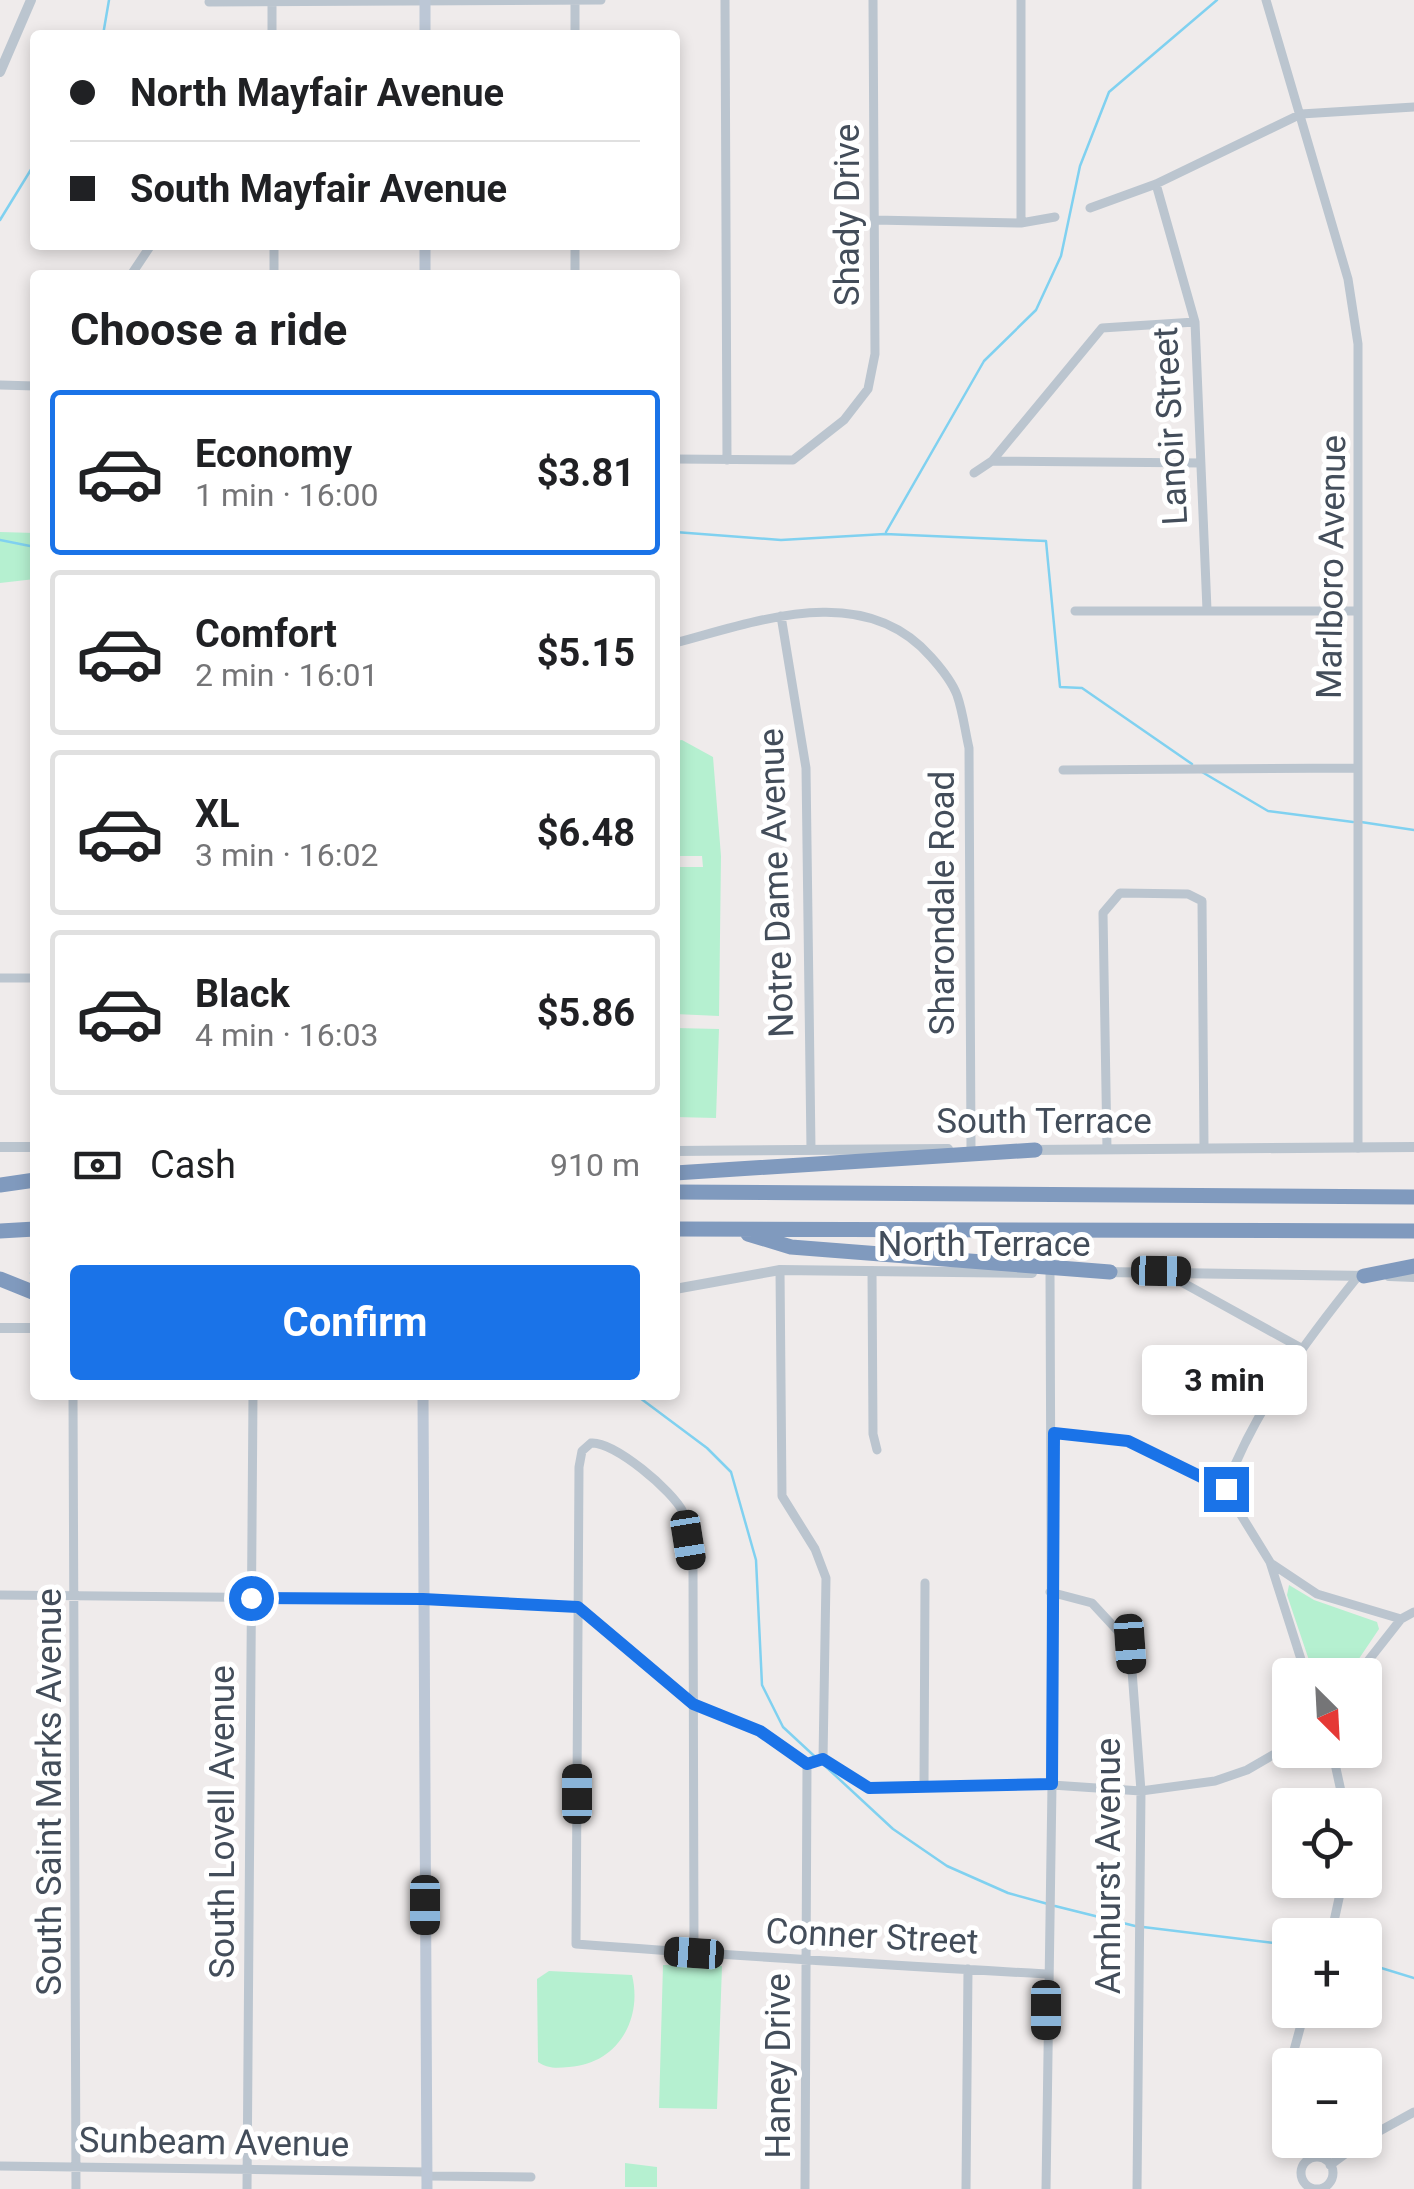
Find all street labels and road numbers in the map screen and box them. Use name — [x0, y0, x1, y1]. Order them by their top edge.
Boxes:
street label: Shady Drive — [827, 124, 868, 306]
street label: Lanoir Street — [1145, 326, 1196, 526]
street label: Marlboro Avenue — [1309, 435, 1354, 699]
street label: Notre Dame Avenue — [751, 728, 802, 1038]
street label: Sharondale Road — [922, 771, 963, 1035]
street label: South Terrace — [936, 1101, 1152, 1142]
street label: North Terrace — [877, 1224, 1091, 1265]
street label: South Saint Marks Avenue — [29, 1588, 70, 1996]
street label: South Lovell Avenue — [202, 1665, 243, 1979]
street label: Amhurst Avenue — [1088, 1738, 1129, 1994]
street label: Conner Street — [765, 1910, 979, 1963]
street label: Haney Drive — [758, 1973, 799, 2159]
street label: Sunbeam Avenue — [78, 2120, 350, 2165]

